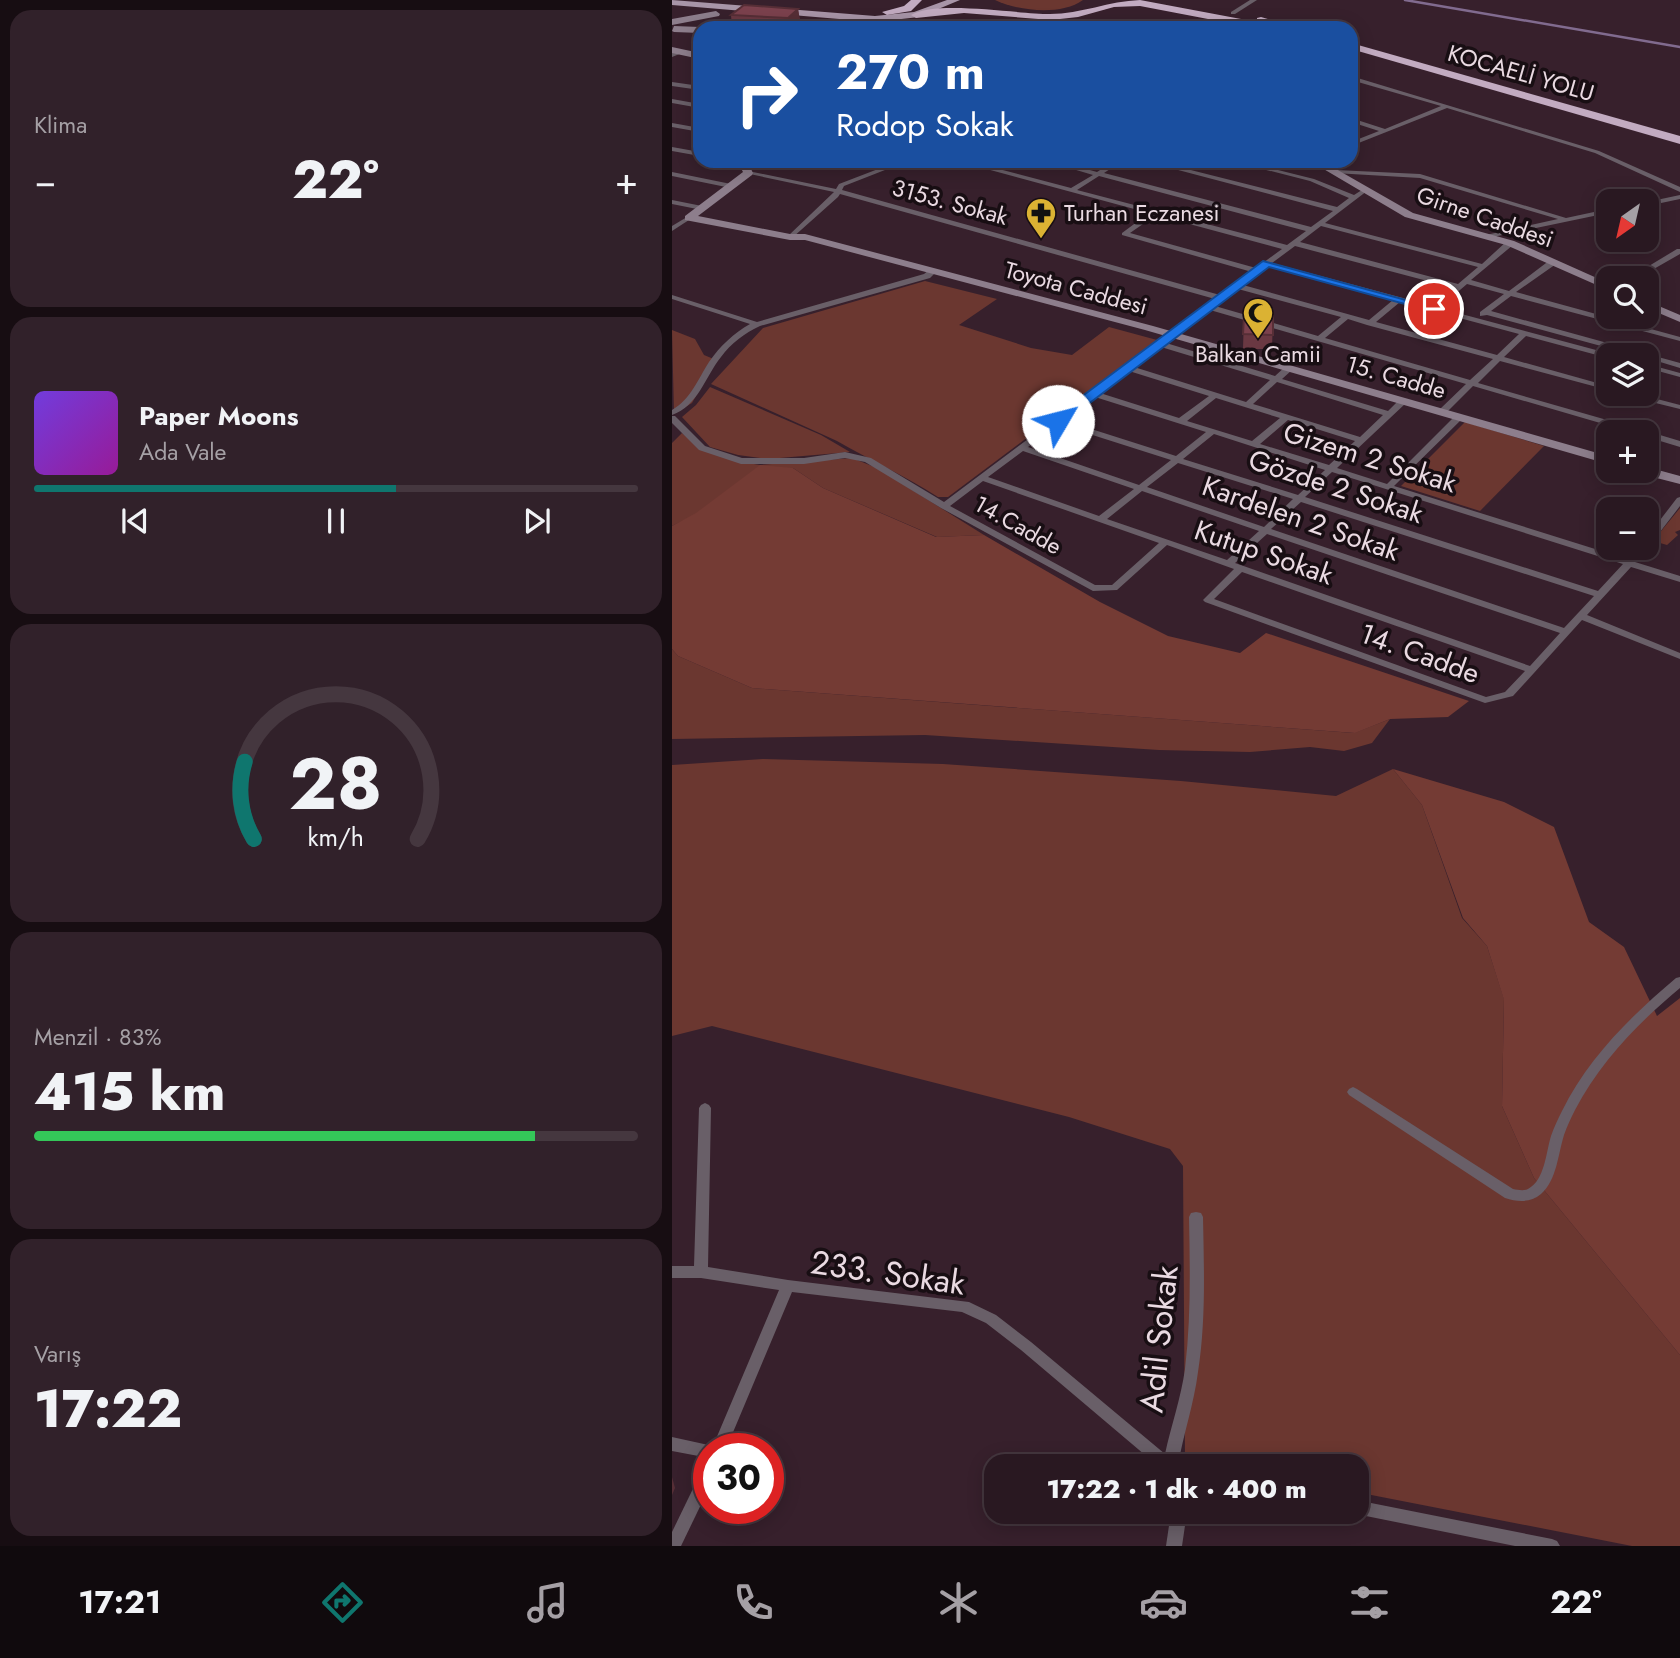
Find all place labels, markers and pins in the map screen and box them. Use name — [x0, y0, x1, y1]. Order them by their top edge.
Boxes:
pharmacy icon: Turhan Eczanesi — [1024, 196, 1058, 240]
place label: Turhan Eczanesi — [1064, 196, 1219, 230]
pin — [1404, 279, 1464, 339]
mosque icon: Balkan Camii — [1241, 296, 1275, 340]
place label: Balkan Camii — [1195, 337, 1321, 371]

